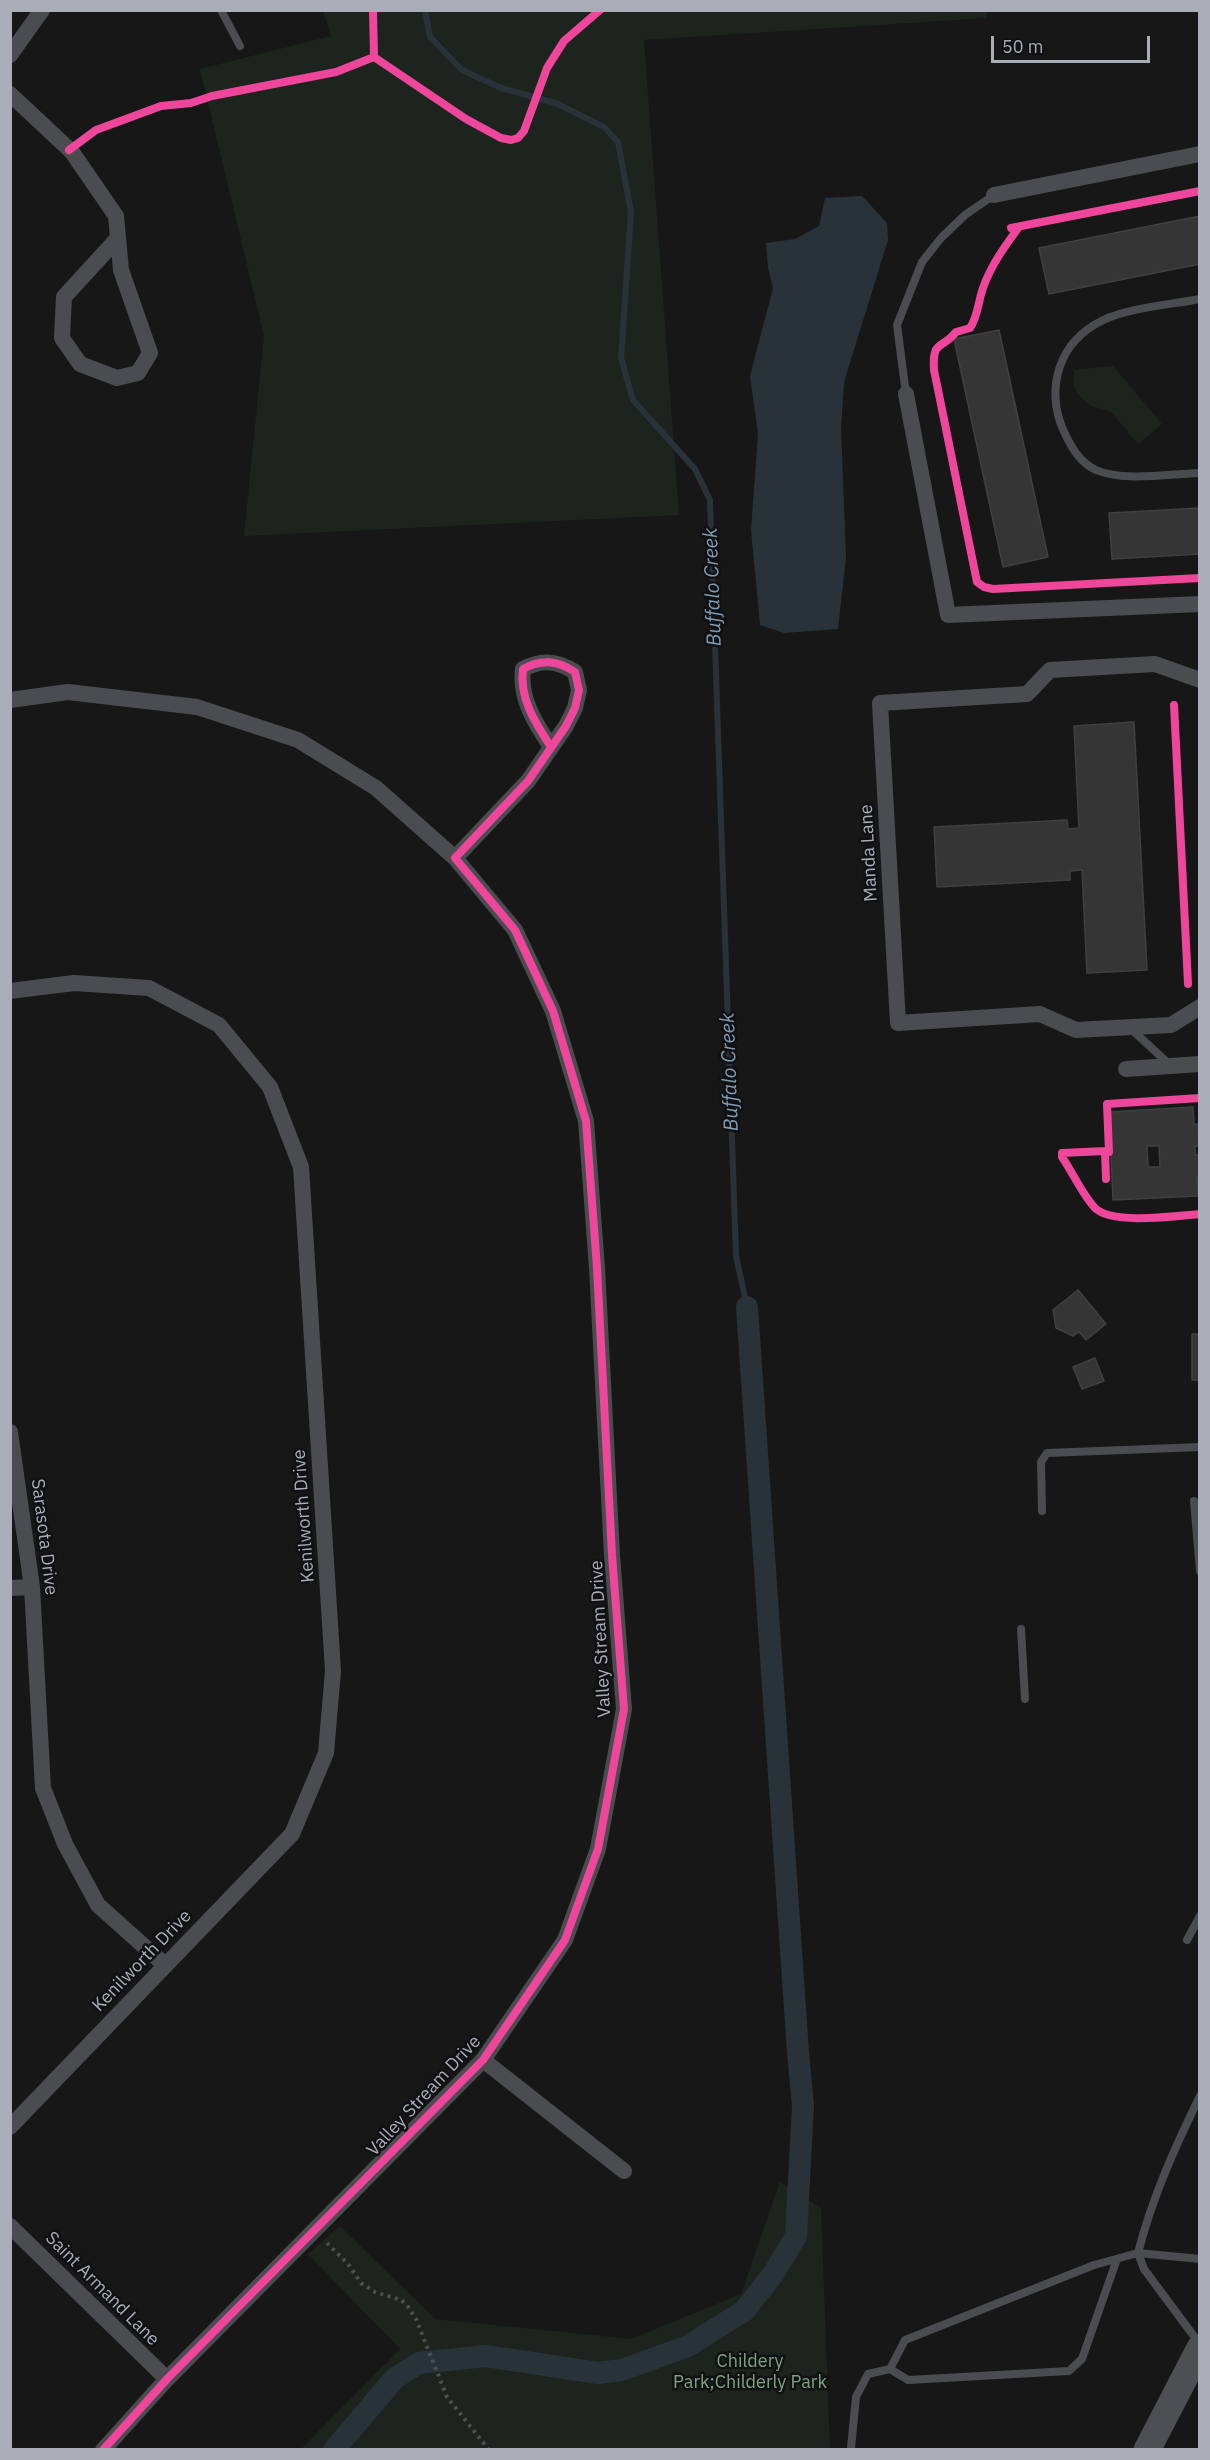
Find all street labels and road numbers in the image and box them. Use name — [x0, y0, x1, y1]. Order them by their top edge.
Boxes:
street label: Manda Lane — [856, 804, 882, 902]
street label: Kenilworth Drive — [289, 1449, 319, 1583]
street label: Sarasota Drive — [26, 1478, 62, 1596]
street label: Valley Stream Drive — [586, 1560, 616, 1718]
street label: Kenilworth Drive — [88, 1906, 196, 2016]
street label: Valley Stream Drive — [362, 2031, 486, 2161]
street label: Saint Armand Lane — [40, 2227, 164, 2351]

